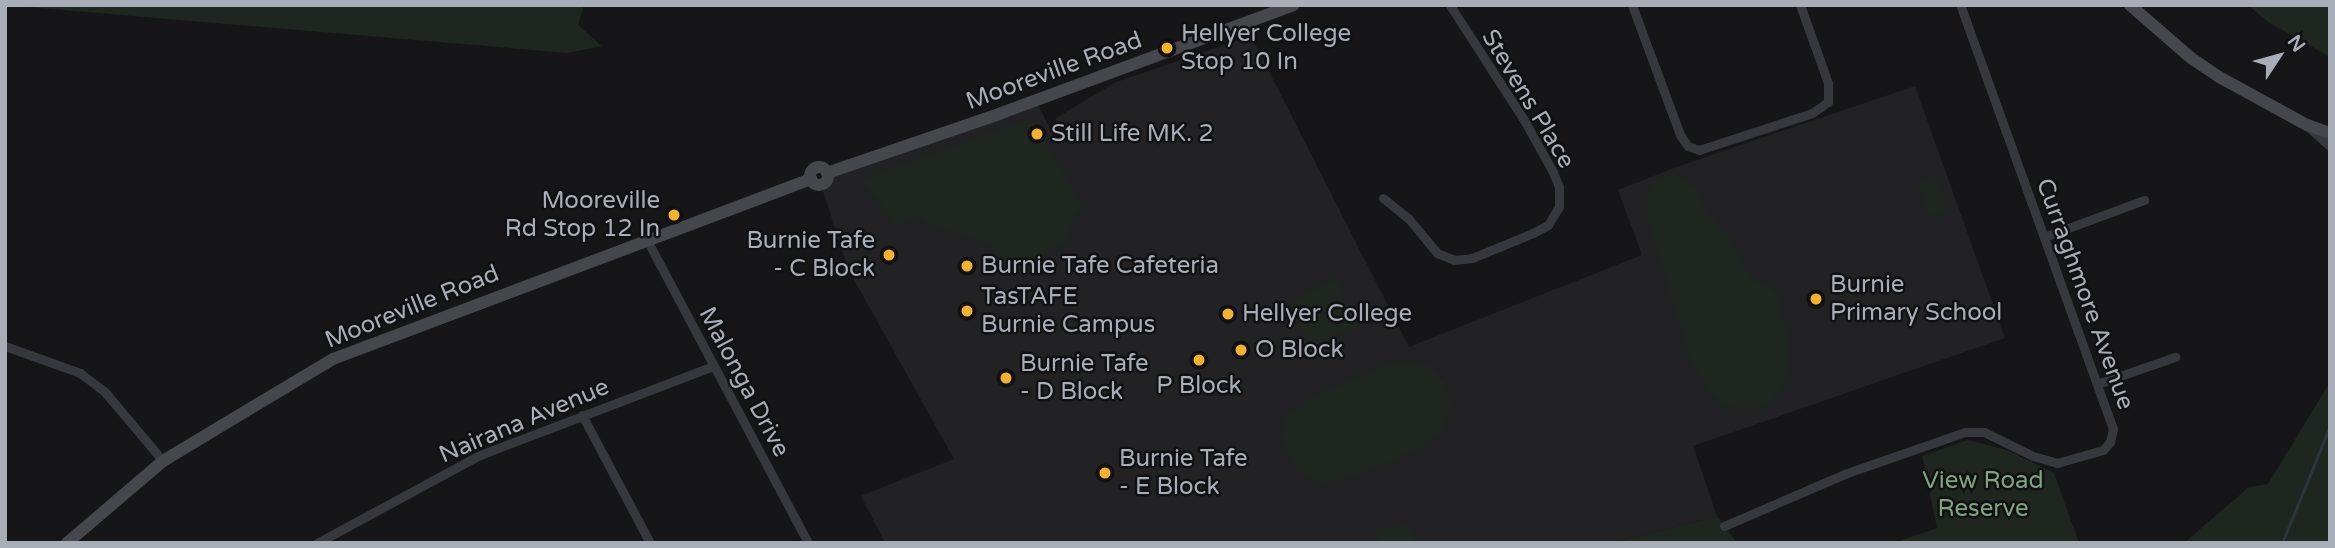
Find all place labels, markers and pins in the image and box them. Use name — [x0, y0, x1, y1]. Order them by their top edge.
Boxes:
place label: Hellyer College Stop 10 In — [1181, 20, 1351, 76]
marker: Hellyer College Stop 10 In — [1159, 40, 1175, 56]
place label: Still Life MK. 2 — [1051, 120, 1214, 148]
marker: Still Life MK. 2 — [1029, 126, 1045, 142]
place label: Mooreville Rd Stop 12 In — [505, 187, 660, 243]
marker: Mooreville Rd Stop 12 In — [666, 207, 682, 223]
place label: Burnie Tafe - C Block — [746, 227, 875, 283]
marker: Burnie Tafe - C Block — [881, 247, 897, 263]
place label: Burnie Tafe Cafeteria — [981, 252, 1219, 280]
marker: Burnie Tafe Cafeteria — [959, 258, 975, 274]
place label: Burnie Primary School — [1830, 271, 2002, 327]
place label: TasTAFE Burnie Campus — [981, 283, 1155, 339]
marker: Burnie Primary School — [1808, 291, 1824, 307]
place label: Hellyer College — [1242, 300, 1412, 328]
marker: TasTAFE Burnie Campus — [959, 303, 975, 319]
marker: Hellyer College — [1220, 306, 1236, 322]
place label: O Block — [1255, 336, 1344, 364]
marker: O Block — [1233, 342, 1249, 358]
place label: Burnie Tafe - D Block — [1020, 350, 1149, 406]
marker: P Block — [1191, 352, 1207, 368]
marker: Burnie Tafe - D Block — [998, 370, 1014, 386]
place label: P Block — [1156, 372, 1242, 400]
place label: Burnie Tafe - E Block — [1119, 445, 1248, 501]
marker: Burnie Tafe - E Block — [1097, 465, 1113, 481]

